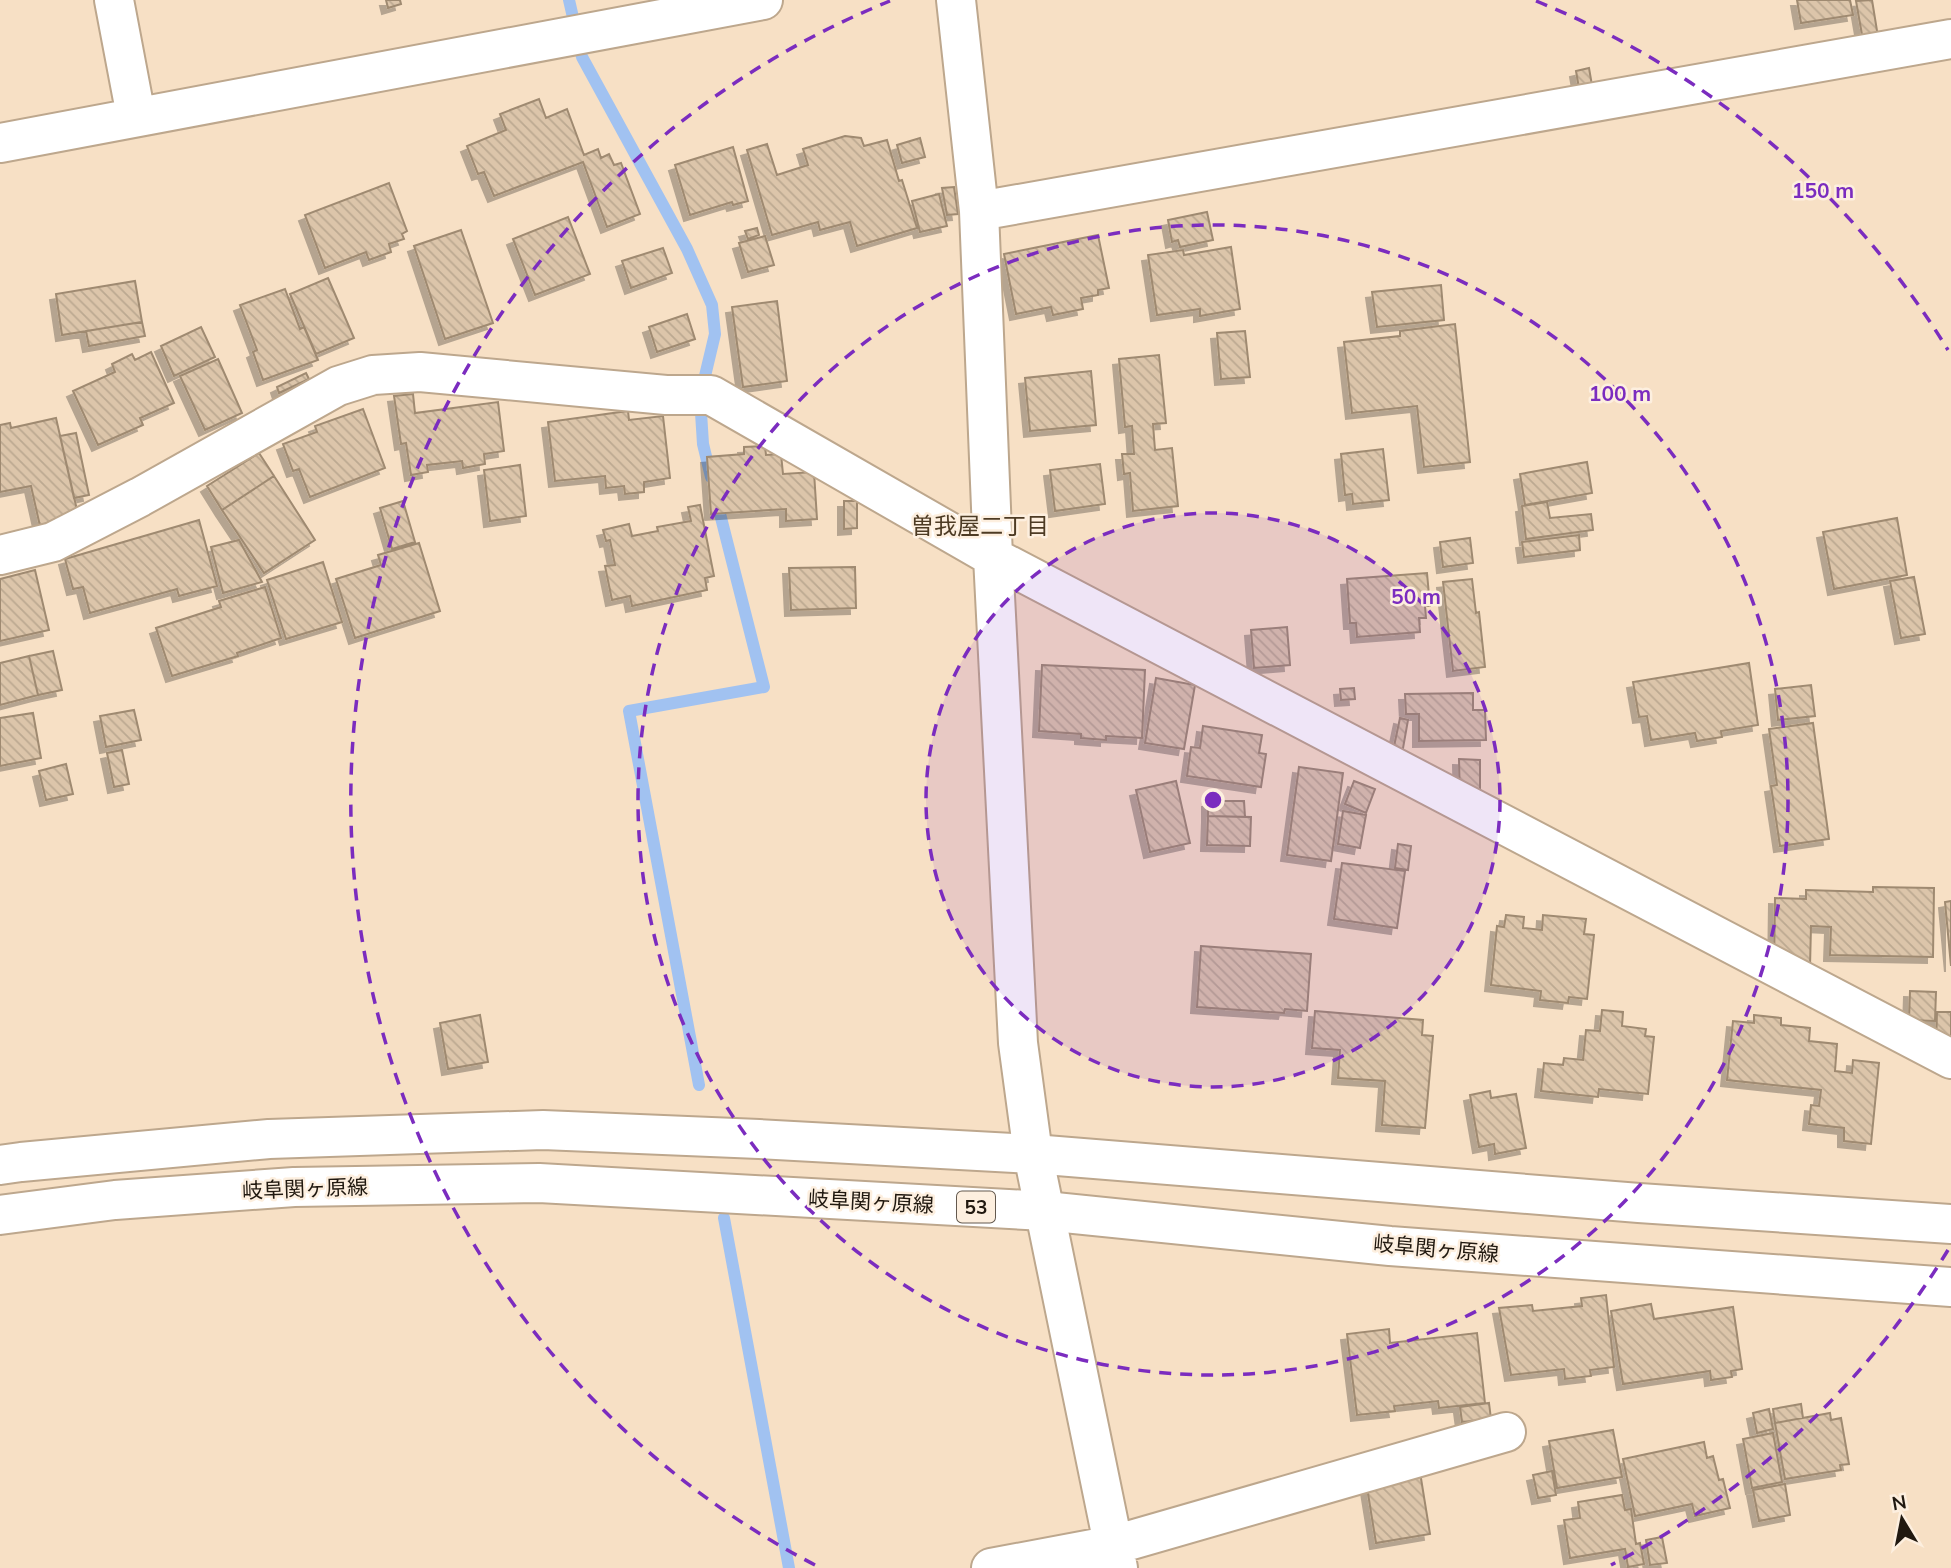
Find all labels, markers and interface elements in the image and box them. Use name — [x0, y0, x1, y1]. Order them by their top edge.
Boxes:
text: 150 m — [1792, 177, 1854, 203]
text: 100 m — [1589, 380, 1651, 406]
district label: 曽我屋二丁目 — [911, 511, 1049, 540]
text: 50 m — [1391, 583, 1441, 609]
centre of rings — [1201, 788, 1225, 812]
street label: 岐阜関ヶ原線 — [242, 1173, 368, 1203]
street label: 岐阜関ヶ原線 — [807, 1185, 935, 1217]
road number: 53 — [957, 1191, 995, 1222]
street label: 岐阜関ヶ原線 — [1372, 1230, 1500, 1266]
north arrow — [1867, 1484, 1937, 1554]
text: N — [1890, 1489, 1908, 1515]

